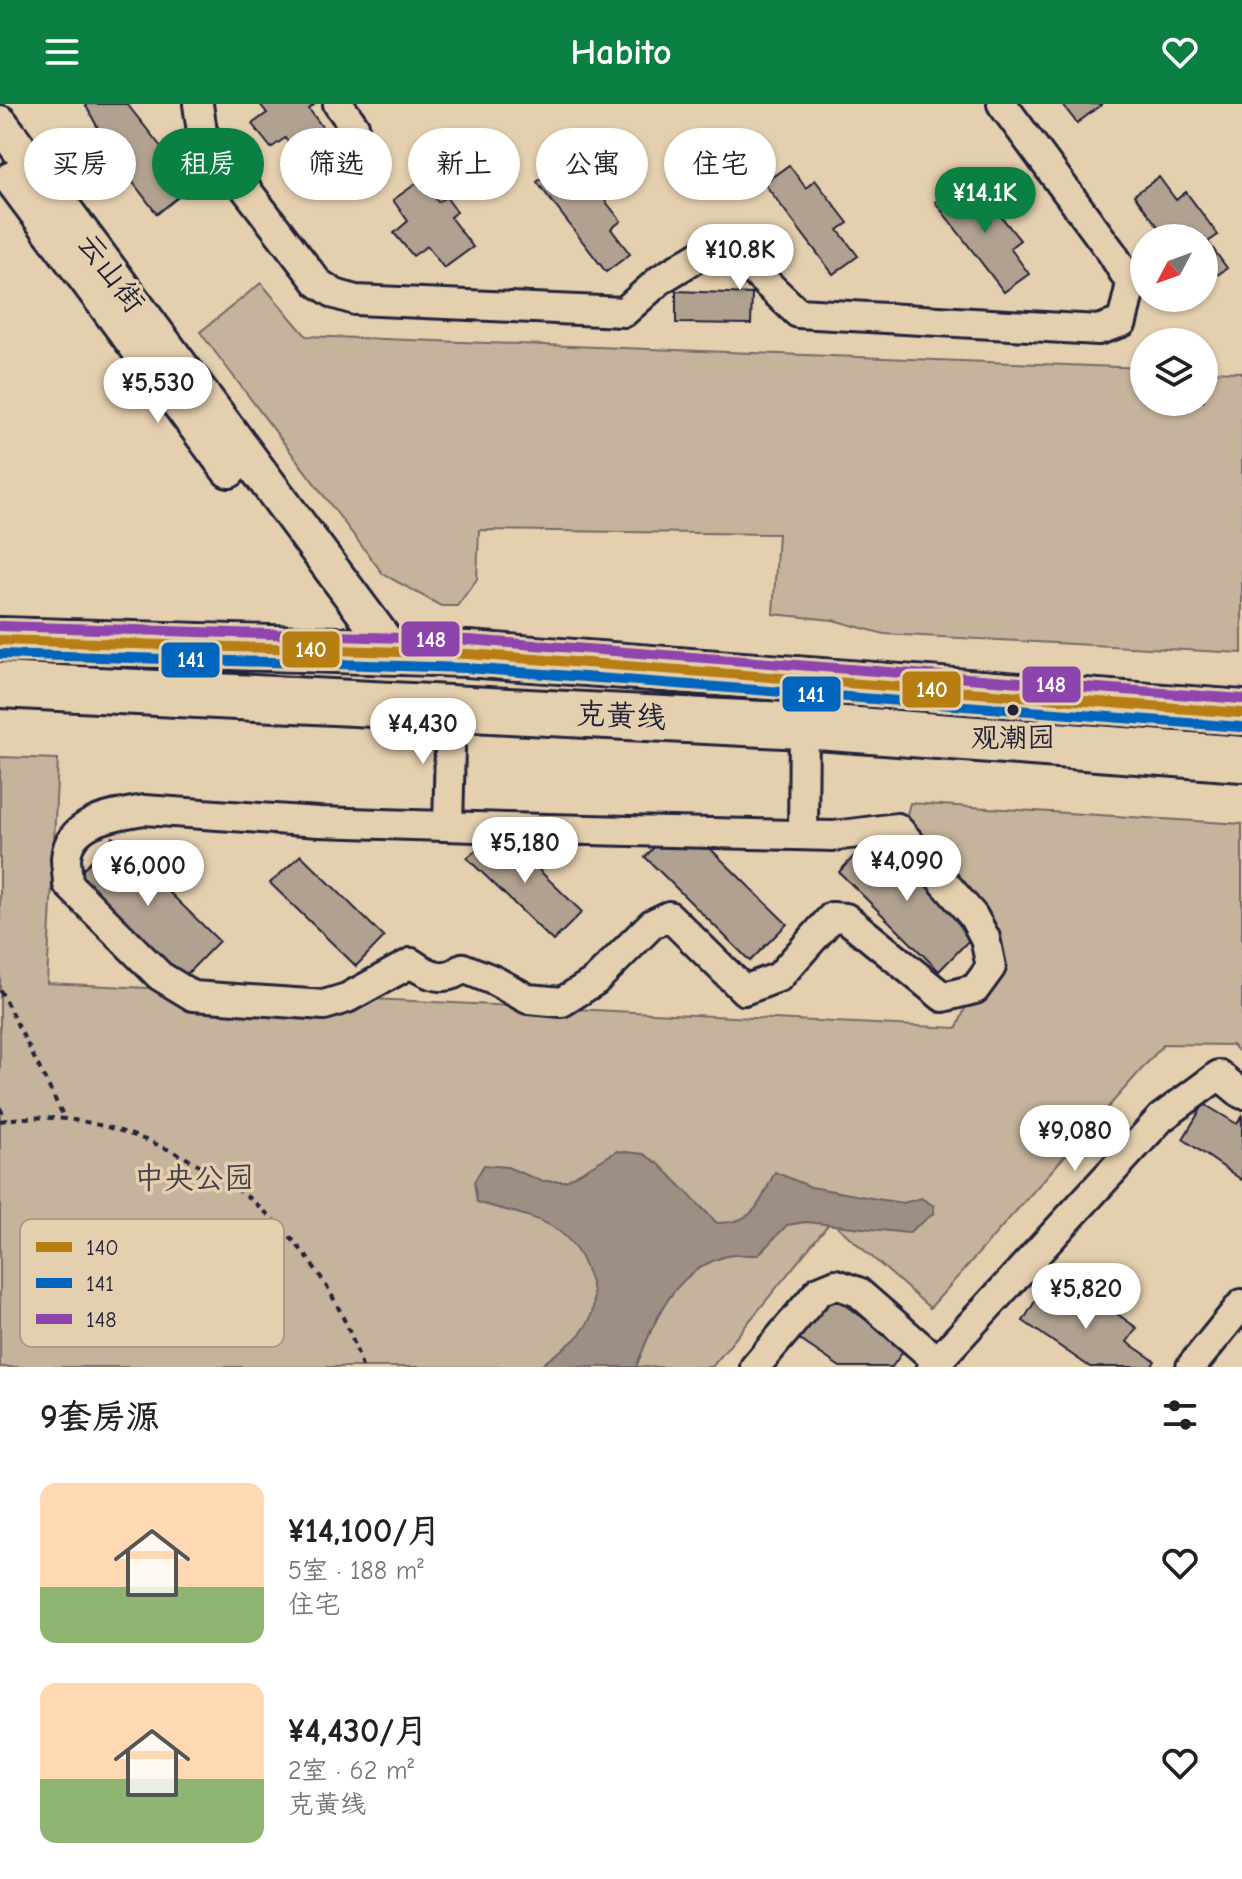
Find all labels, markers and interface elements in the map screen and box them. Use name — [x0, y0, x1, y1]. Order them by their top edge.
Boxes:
icon: menu — [40, 30, 84, 74]
icon: heart — [1158, 30, 1202, 74]
text: Habito — [570, 32, 672, 73]
chip: 买房 — [24, 128, 136, 200]
chip: 租房 — [152, 128, 264, 200]
chip: 筛选 — [280, 128, 392, 200]
chip: 新上 — [408, 128, 520, 200]
chip: 公寓 — [536, 128, 648, 200]
chip: 住宅 — [664, 128, 776, 200]
pin: ¥14.1K — [920, 167, 1050, 235]
text: ¥14.1K — [953, 178, 1017, 208]
pin: ¥10.8K — [675, 224, 805, 292]
north arrow — [1130, 224, 1218, 312]
map controls — [1130, 224, 1218, 416]
street label: 云山街 — [70, 227, 152, 319]
text: ¥10.8K — [705, 235, 775, 265]
button: layers — [1130, 328, 1218, 416]
pin: ¥5,530 — [93, 357, 223, 425]
text: ¥5,530 — [121, 368, 195, 398]
line badge: 148 — [400, 620, 461, 658]
text: 148 — [416, 627, 446, 653]
line badge: 140 — [281, 630, 341, 669]
text: 140 — [295, 637, 327, 663]
line badge: 141 — [160, 641, 221, 679]
text: 141 — [177, 647, 205, 673]
line badge: 148 — [1021, 665, 1082, 704]
line badge: 140 — [901, 670, 962, 709]
text: 148 — [1036, 672, 1066, 698]
line badge: 141 — [781, 675, 842, 713]
text: 140 — [916, 677, 948, 703]
text: 141 — [797, 682, 825, 708]
street label: 克黄线 — [575, 696, 667, 736]
pin: ¥4,430 — [358, 698, 488, 766]
marker: 观潮园 — [1005, 702, 1021, 718]
text: ¥4,430 — [388, 709, 458, 739]
place label: 观潮园 — [971, 722, 1055, 754]
pin: ¥5,180 — [460, 817, 590, 885]
text: ¥5,180 — [490, 828, 560, 858]
pin: ¥4,090 — [842, 835, 972, 903]
pin: ¥6,000 — [83, 840, 213, 908]
text: ¥4,090 — [870, 846, 944, 876]
text: ¥6,000 — [110, 851, 186, 881]
pin: ¥9,080 — [1010, 1105, 1140, 1173]
text: ¥9,080 — [1038, 1116, 1112, 1146]
park label: 中央公园 — [134, 1161, 254, 1196]
legend — [20, 1219, 284, 1347]
text: 140 — [86, 1235, 119, 1261]
pin: ¥5,820 — [1021, 1263, 1151, 1331]
text: 141 — [86, 1271, 114, 1297]
text: ¥5,820 — [1050, 1274, 1122, 1304]
text: 148 — [86, 1307, 117, 1333]
icon: filters — [1158, 1393, 1202, 1437]
text: 9套房源 — [40, 1397, 160, 1437]
text: ¥14,100/月 — [288, 1511, 441, 1551]
icon: home — [104, 1515, 200, 1611]
icon: heart — [1158, 1541, 1202, 1585]
text: 5室 · 188 m² — [288, 1556, 424, 1586]
text: 住宅 — [288, 1590, 340, 1620]
text: ¥4,430/月 — [288, 1711, 428, 1751]
icon: home — [104, 1715, 200, 1811]
icon: heart — [1158, 1741, 1202, 1785]
text: 2室 · 62 m² — [288, 1756, 414, 1786]
text: 克黄线 — [288, 1790, 366, 1820]

